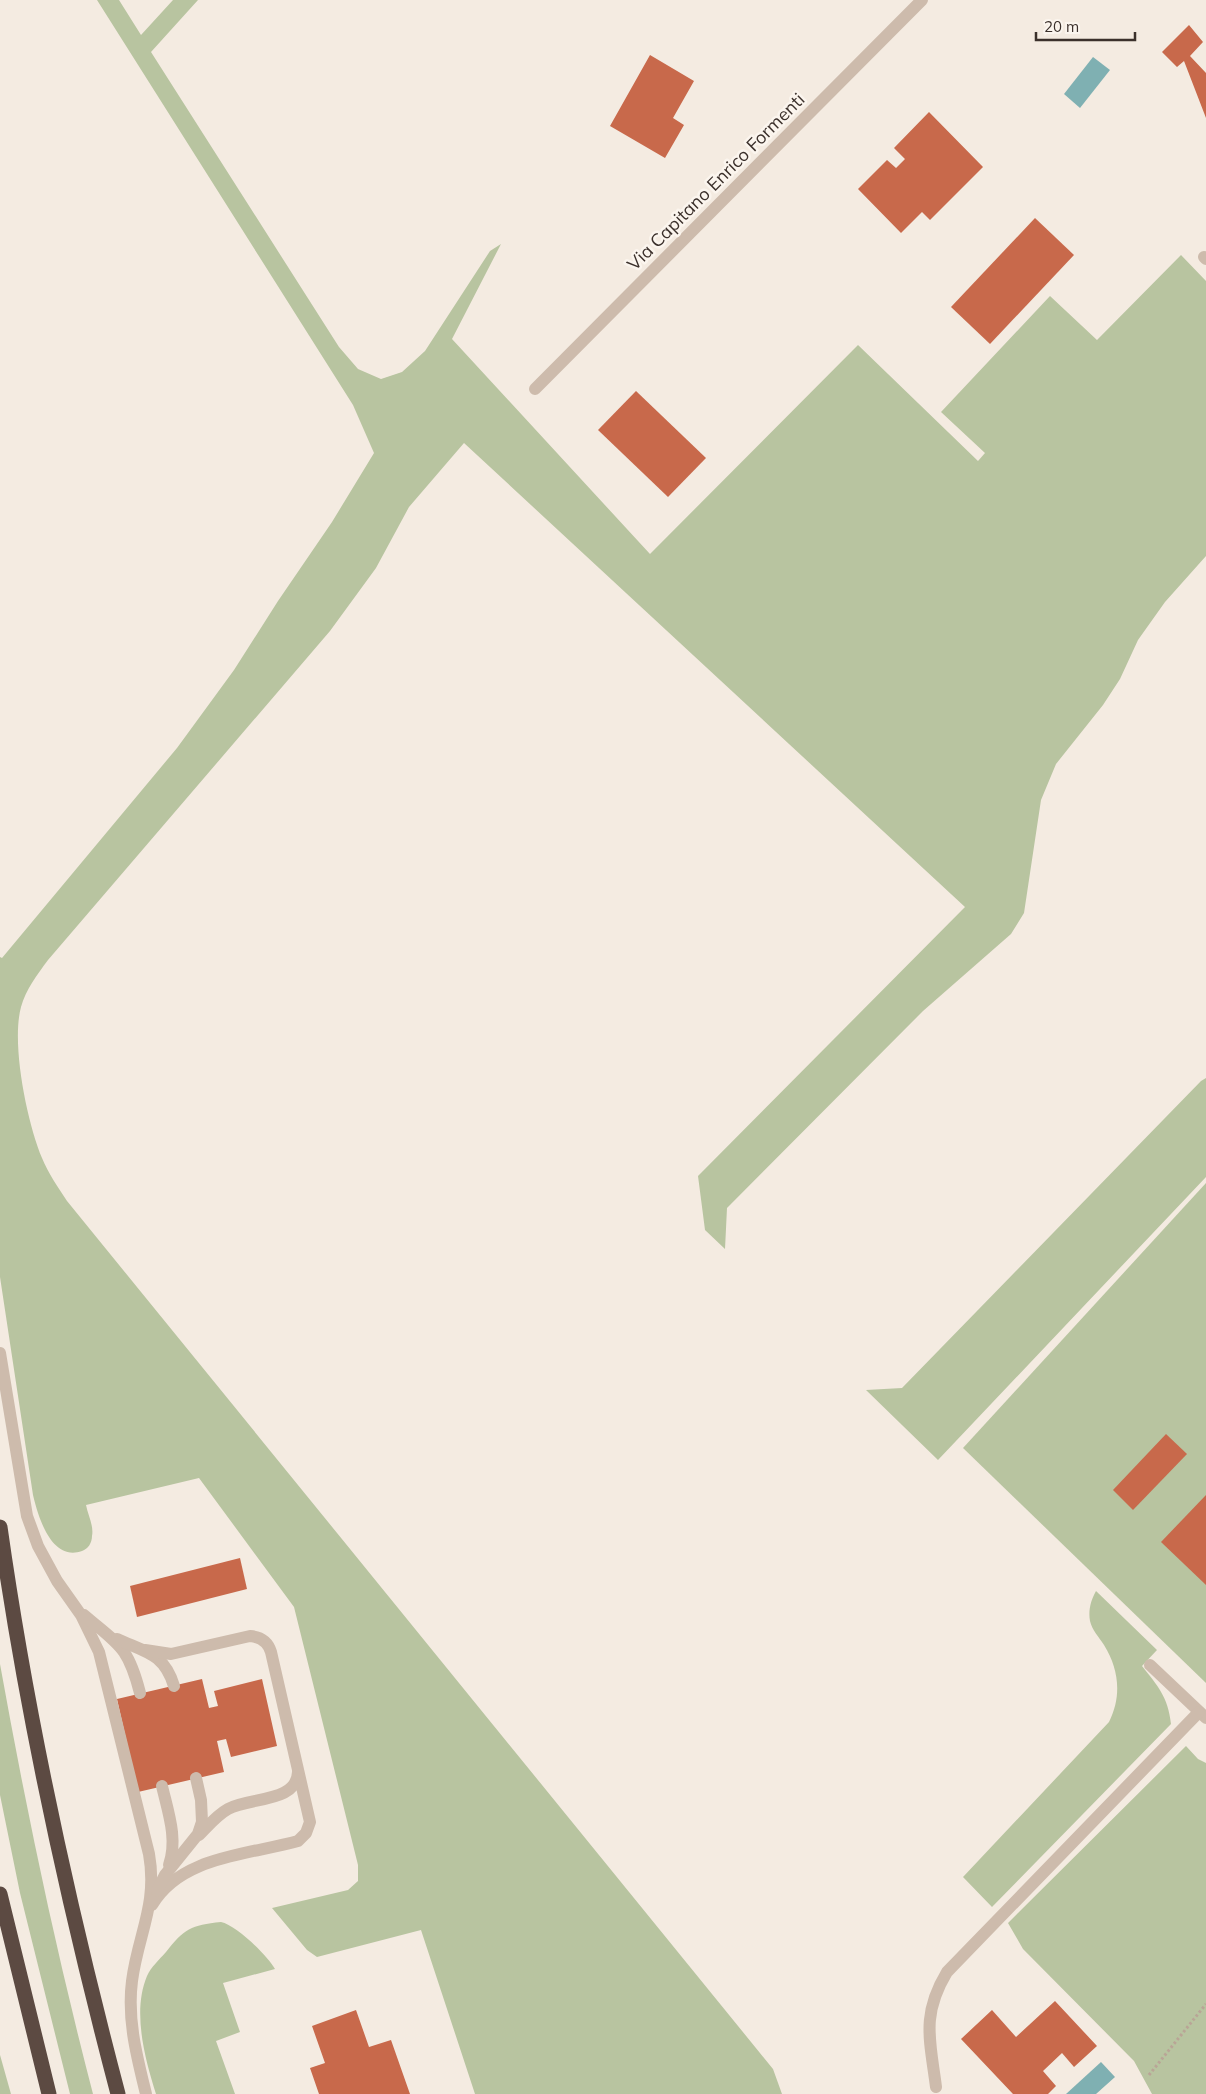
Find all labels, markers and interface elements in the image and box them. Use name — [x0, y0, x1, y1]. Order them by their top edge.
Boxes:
scale bar — [1036, 10, 1135, 42]
text: 20 m — [1044, 17, 1079, 36]
street label: Via Capitano Enrico Formenti — [622, 88, 809, 275]

